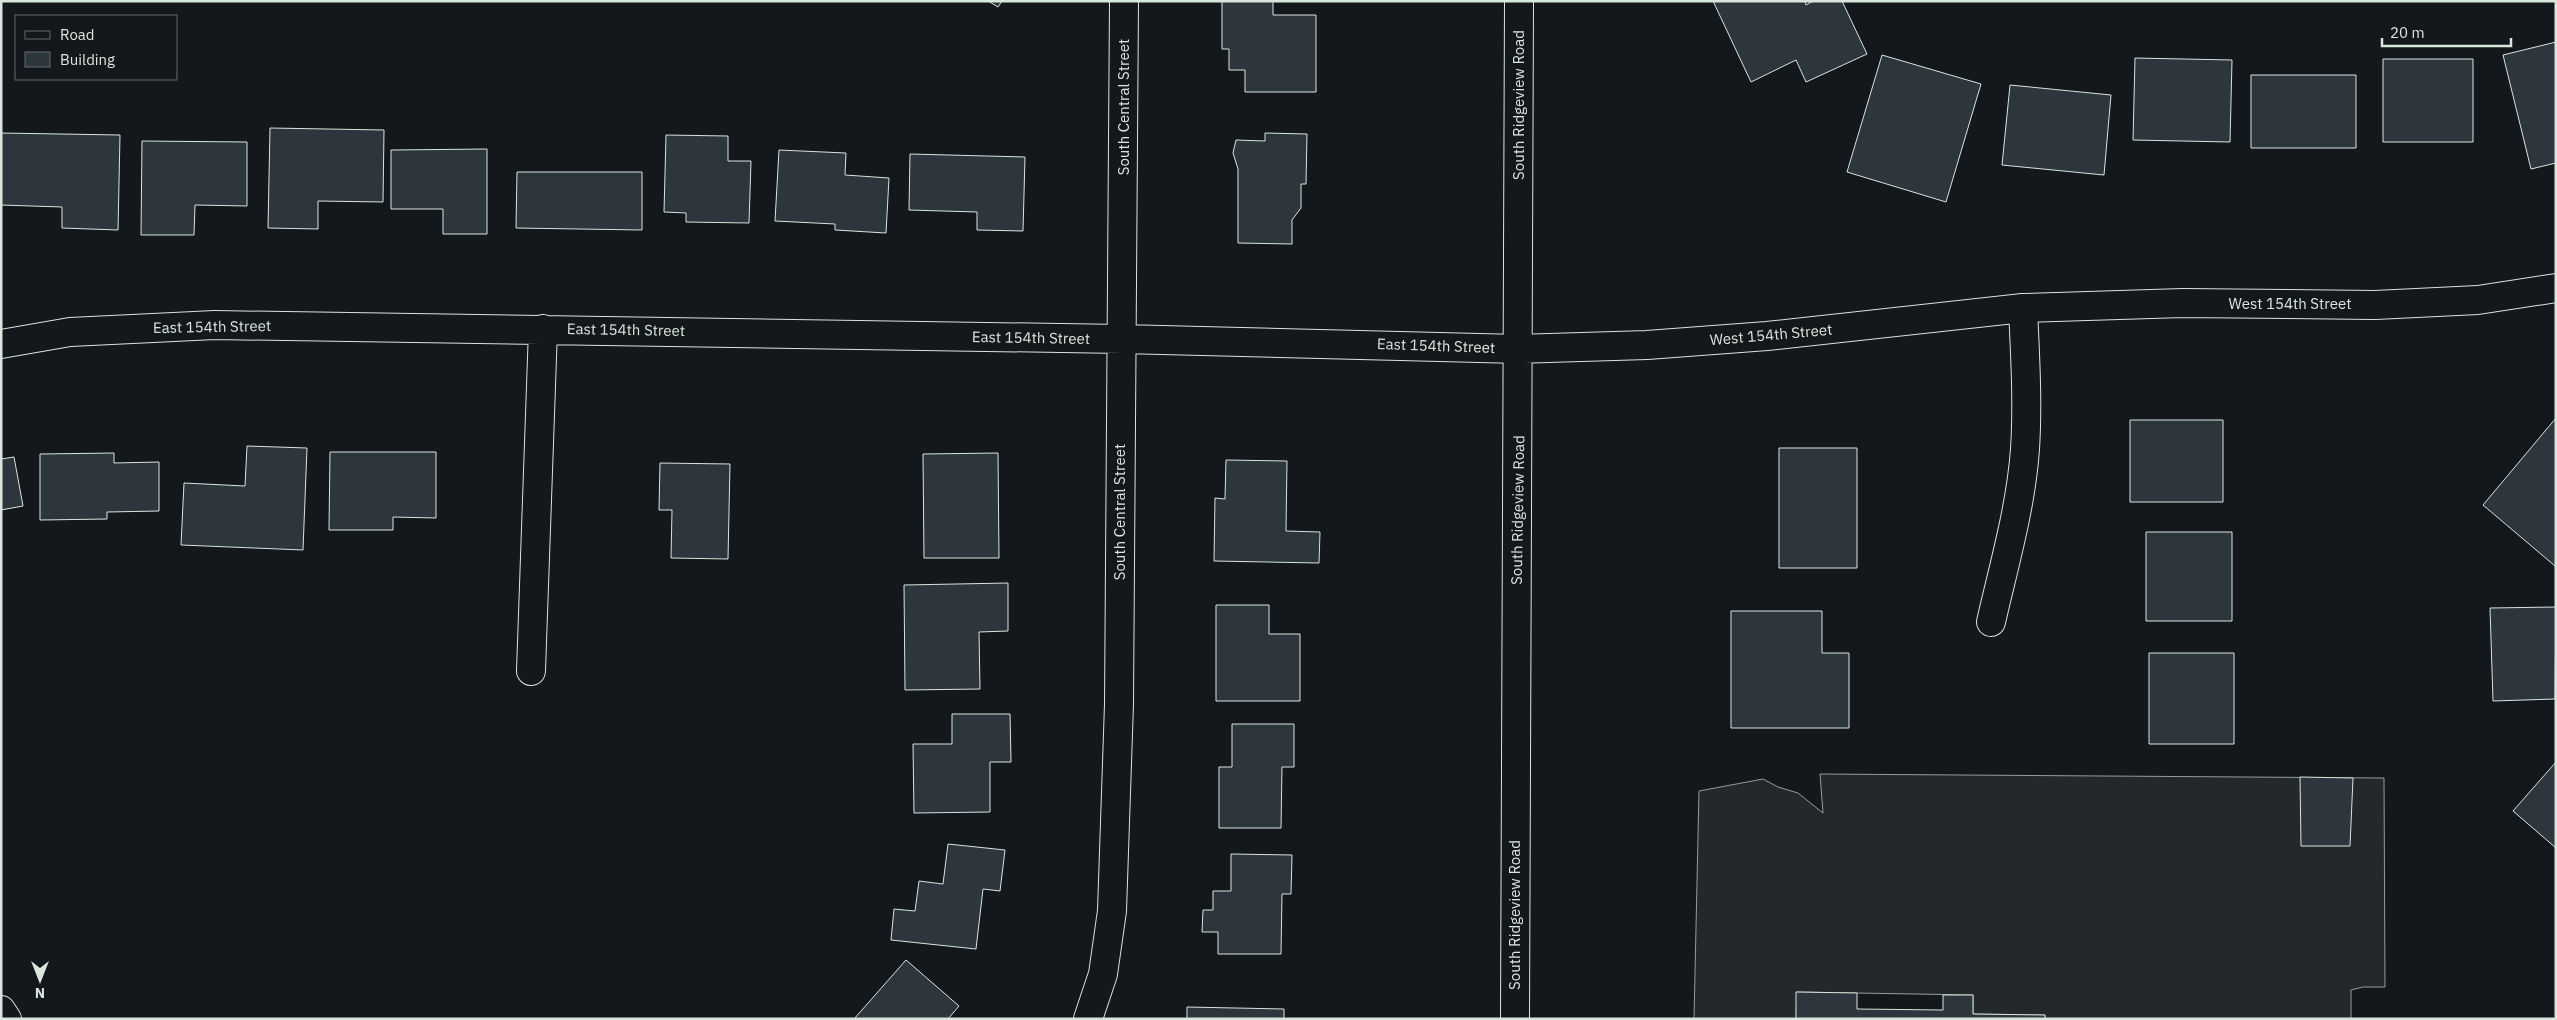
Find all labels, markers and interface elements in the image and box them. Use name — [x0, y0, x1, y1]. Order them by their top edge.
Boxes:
legend — [15, 15, 178, 80]
scale bar — [2382, 15, 2511, 47]
text: 20 m — [2390, 23, 2425, 42]
text: Road — [60, 25, 95, 44]
street label: South Ridgeview Road — [1509, 30, 1528, 180]
street label: South Central Street — [1114, 39, 1133, 175]
text: Building — [60, 50, 115, 69]
street label: West 154th Street — [2229, 294, 2351, 313]
street label: East 154th Street — [153, 316, 271, 337]
street label: East 154th Street — [567, 319, 685, 340]
street label: West 154th Street — [1709, 320, 1833, 349]
street label: East 154th Street — [972, 327, 1090, 348]
street label: East 154th Street — [1377, 334, 1495, 357]
street label: South Ridgeview Road — [1507, 435, 1528, 585]
street label: South Central Street — [1110, 444, 1129, 580]
street label: South Ridgeview Road — [1505, 840, 1524, 990]
north arrow — [15, 955, 65, 1005]
text: N — [35, 984, 45, 1002]

